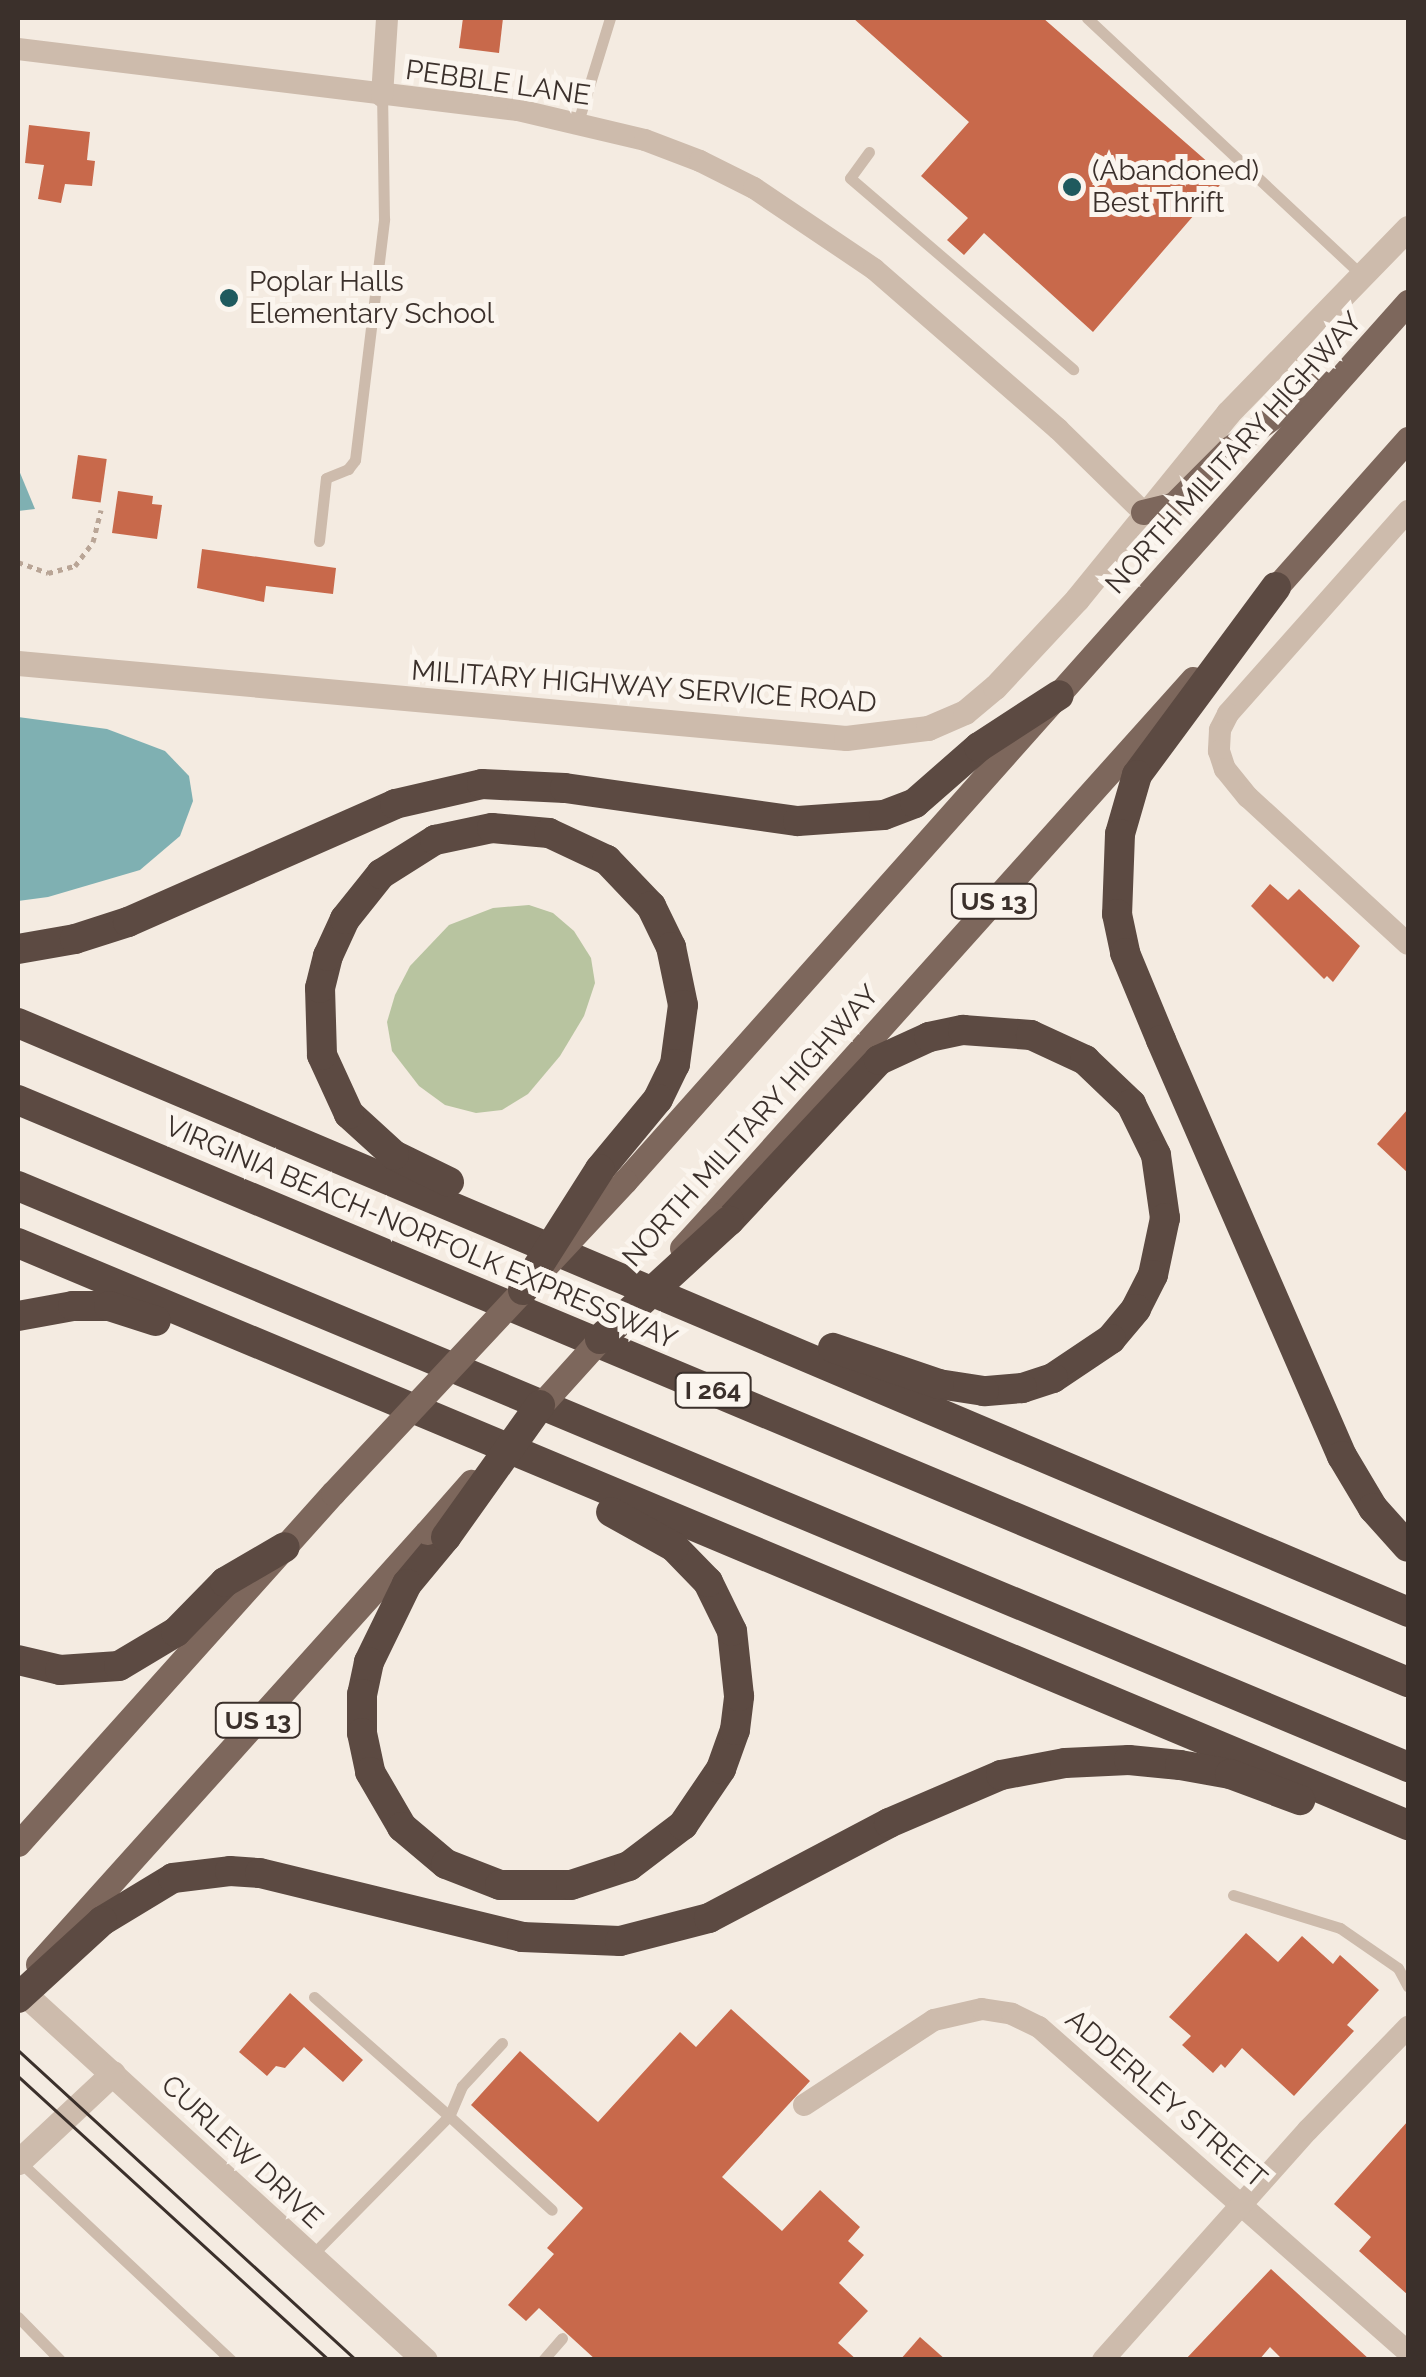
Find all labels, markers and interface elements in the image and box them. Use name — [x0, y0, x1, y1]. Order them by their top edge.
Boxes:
street label: PEBBLE LANE — [403, 53, 593, 113]
place label: (Abandoned) Best Thrift — [1092, 154, 1259, 220]
marker: (Abandoned) Best Thrift — [1061, 176, 1083, 198]
place label: Poplar Halls Elementary School — [249, 265, 495, 331]
marker: Poplar Halls Elementary School — [218, 287, 240, 309]
street label: NORTH MILITARY HIGHWAY — [1098, 305, 1370, 601]
street label: MILITARY HIGHWAY SERVICE ROAD — [409, 654, 879, 720]
road number: US 13 — [949, 881, 1039, 921]
street label: NORTH MILITARY HIGHWAY — [615, 978, 887, 1274]
street label: VIRGINIA BEACH-NORFOLK EXPRESSWAY — [159, 1109, 683, 1357]
road number: I 264 — [673, 1370, 753, 1410]
road number: US 13 — [213, 1700, 303, 1740]
street label: ADDERLEY STREET — [1058, 2002, 1274, 2196]
street label: CURLEW DRIVE — [154, 2068, 330, 2236]

